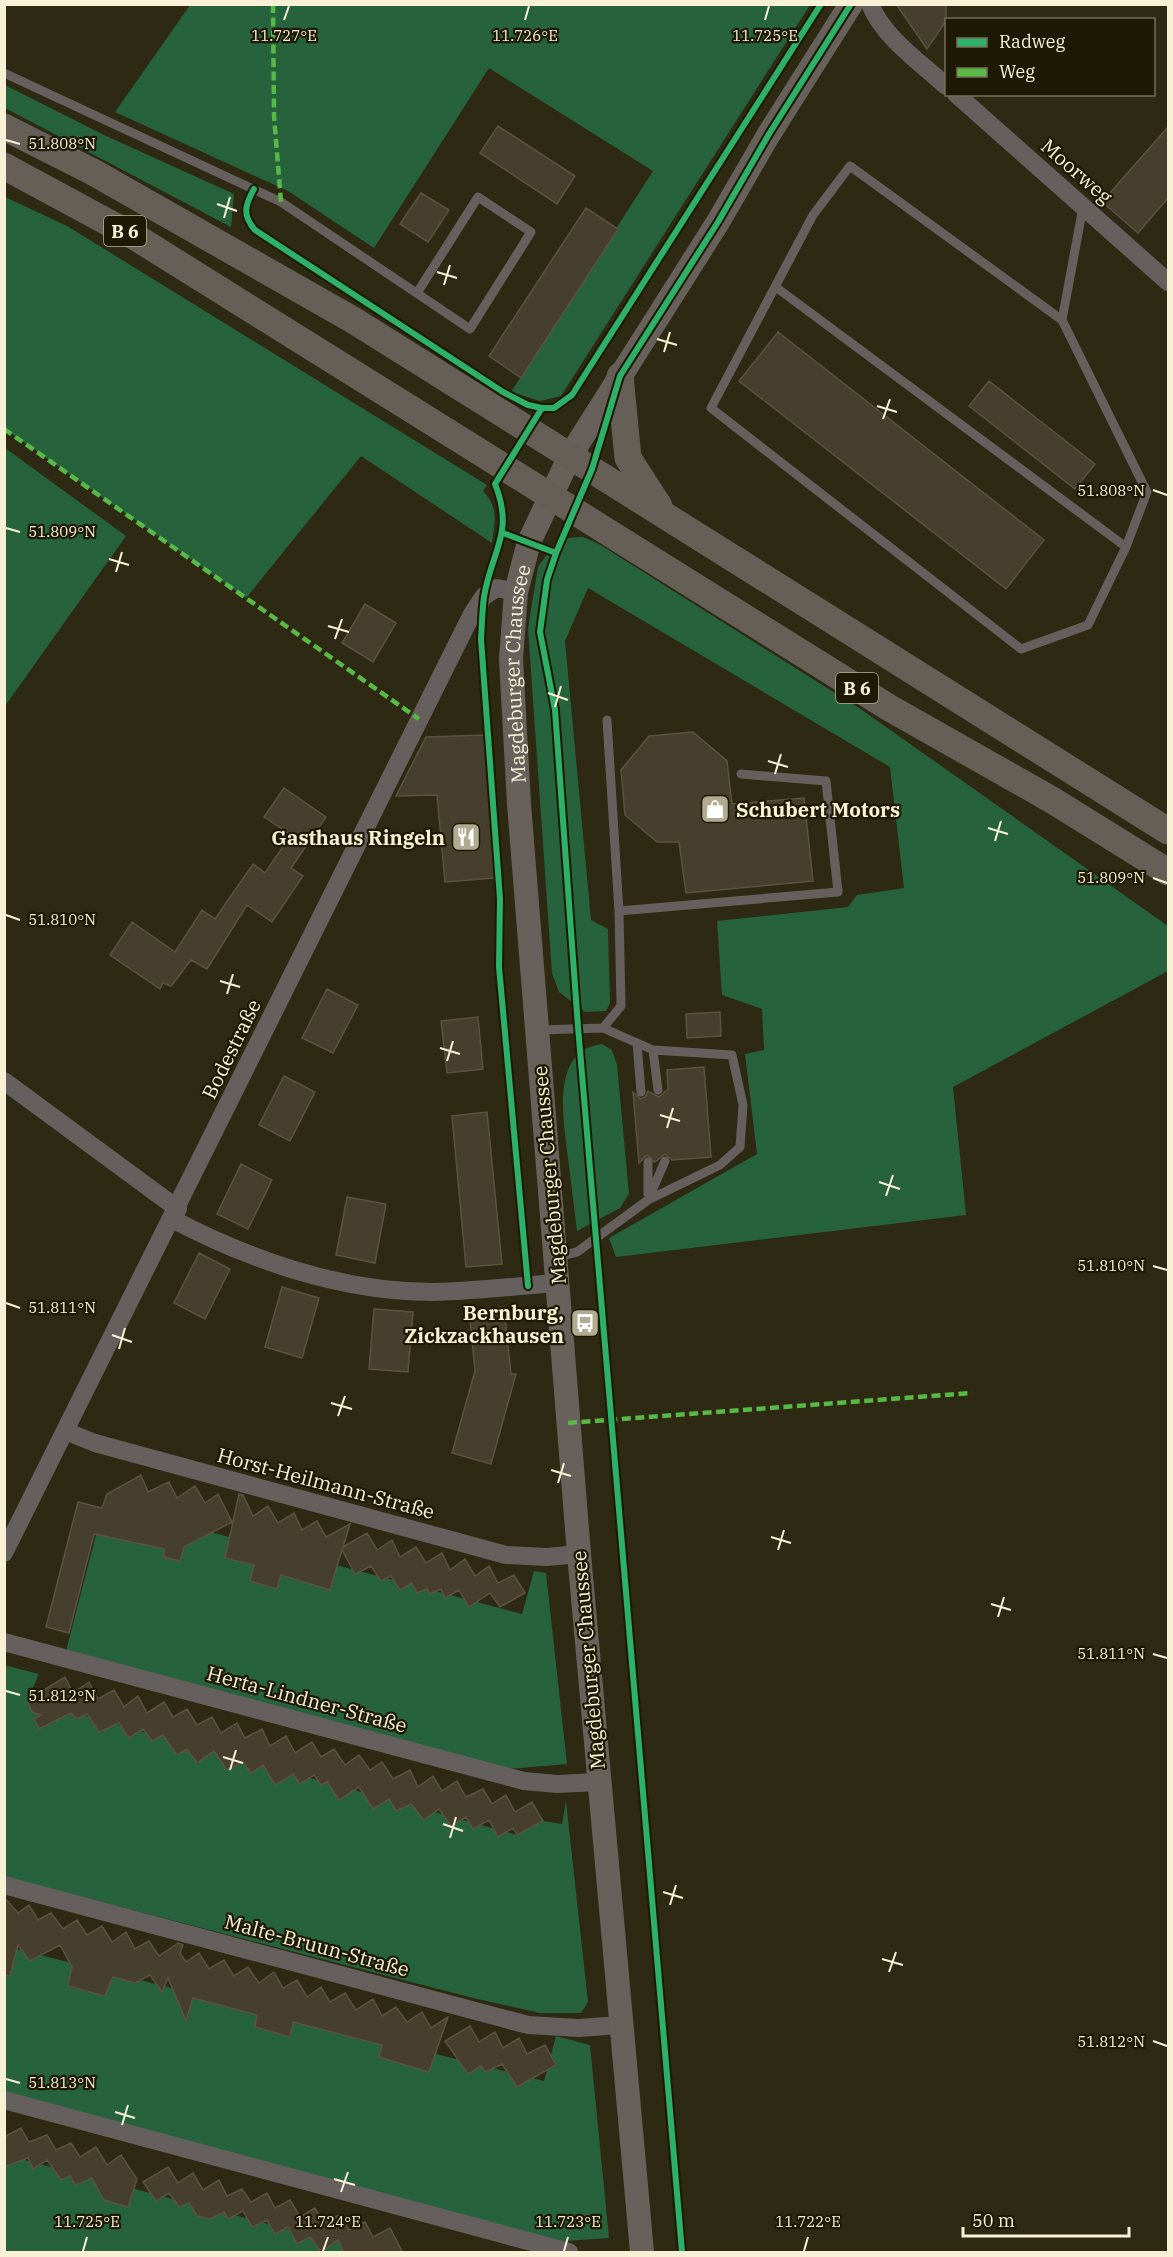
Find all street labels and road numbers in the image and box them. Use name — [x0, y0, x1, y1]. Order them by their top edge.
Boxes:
street label: Moorweg — [1035, 132, 1119, 210]
road number: B 6 — [104, 216, 146, 246]
street label: Magdeburger Chaussee — [497, 561, 536, 784]
road number: B 6 — [836, 673, 878, 703]
street label: Bodestraße — [195, 995, 267, 1103]
street label: Magdeburger Chaussee — [526, 1064, 572, 1286]
street label: Horst-Heilmann-Straße — [214, 1441, 438, 1525]
street label: Magdeburger Chaussee — [565, 1549, 611, 1771]
street label: Herta-Lindner-Straße — [204, 1659, 410, 1739]
street label: Malte-Bruun-Straße — [222, 1907, 412, 1983]

